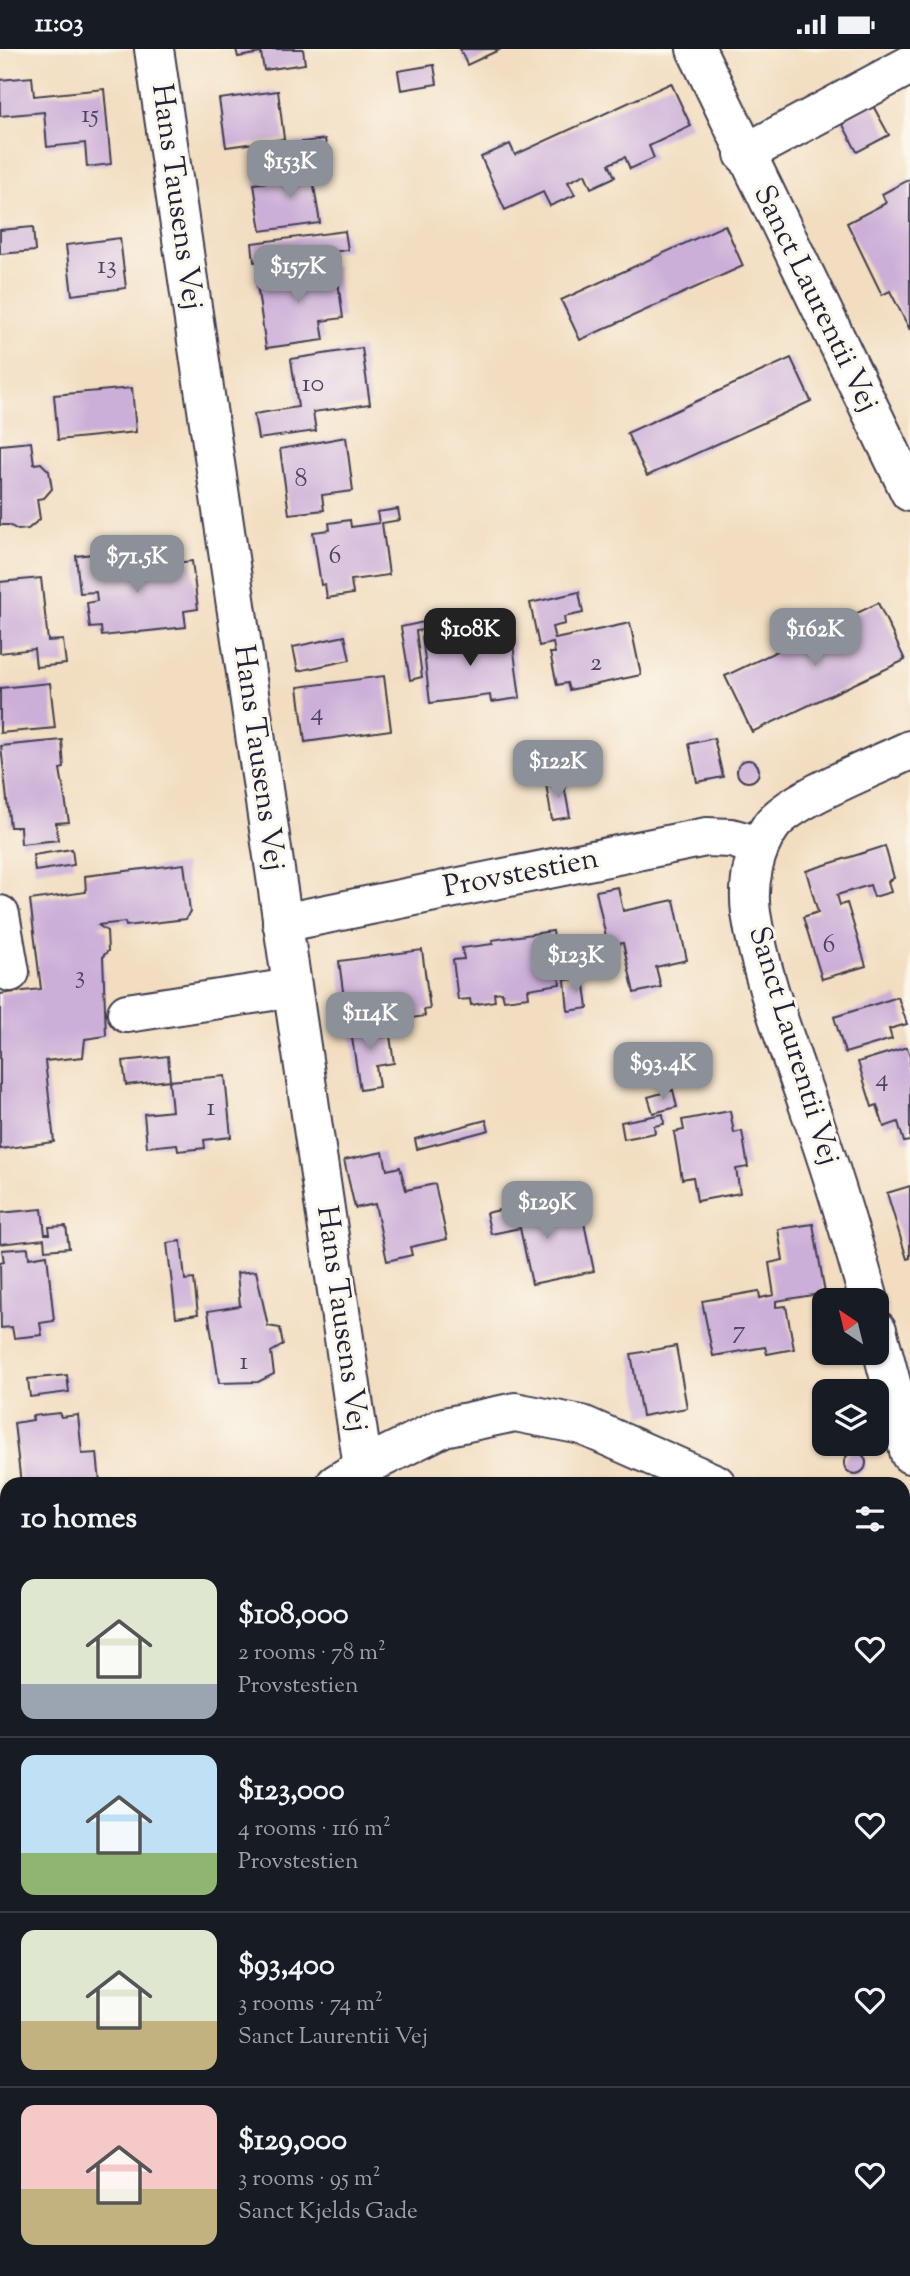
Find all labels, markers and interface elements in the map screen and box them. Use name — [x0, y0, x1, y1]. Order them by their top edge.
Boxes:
text: 11:03 — [35, 6, 83, 43]
street label: Hans Tausens Vej — [139, 81, 213, 313]
house number: 15 — [81, 97, 99, 134]
pin: $153K — [241, 141, 339, 200]
text: $153K — [263, 146, 317, 179]
street label: Sanct Laurentii Vej — [741, 178, 889, 420]
pin: $157K — [249, 245, 347, 305]
house number: 13 — [97, 248, 117, 285]
text: $157K — [270, 251, 326, 284]
house number: 10 — [302, 366, 324, 403]
house number: 8 — [294, 461, 308, 498]
pin: $71.5K — [80, 535, 194, 595]
house number: 6 — [329, 538, 341, 575]
text: $71.5K — [106, 541, 168, 574]
pin: $108K — [421, 609, 519, 668]
pin: $162K — [766, 609, 864, 668]
text: $108K — [440, 614, 500, 647]
text: $162K — [786, 614, 844, 647]
street label: Hans Tausens Vej — [221, 642, 295, 874]
house number: 2 — [590, 645, 602, 682]
house number: 4 — [310, 695, 324, 732]
pin: $122K — [509, 741, 607, 800]
text: $122K — [529, 746, 587, 779]
street label: Provstestien — [440, 838, 602, 910]
street label: Sanct Laurentii Vej — [736, 921, 850, 1171]
house number: 6 — [823, 927, 835, 964]
pin: $123K — [527, 935, 625, 994]
text: $123K — [548, 940, 604, 973]
house number: 3 — [75, 958, 85, 995]
pin: $114K — [321, 993, 419, 1052]
text: $114K — [342, 998, 398, 1031]
pin: $93.4K — [606, 1042, 720, 1102]
text: $93.4K — [630, 1048, 696, 1081]
house number: 4 — [875, 1061, 889, 1098]
house number: 1 — [207, 1090, 216, 1127]
pin: $129K — [498, 1181, 596, 1241]
text: $129K — [518, 1187, 576, 1220]
street label: Hans Tausens Vej — [304, 1203, 378, 1435]
north arrow — [812, 1288, 889, 1365]
map controls — [812, 1288, 889, 1456]
house number: 7 — [732, 1313, 746, 1350]
house number: 1 — [240, 1344, 249, 1381]
button: layers — [812, 1379, 889, 1456]
text: 10 homes — [21, 1498, 137, 1541]
icon: filters — [851, 1500, 889, 1538]
text: $108,000 — [238, 1594, 349, 1637]
icon: home — [77, 1607, 161, 1691]
icon: heart — [851, 1630, 889, 1668]
text: 2 rooms · 78 m² — [238, 1637, 386, 1670]
text: Provstestien — [238, 1670, 358, 1703]
text: $123,000 — [238, 1770, 345, 1813]
icon: home — [77, 1783, 161, 1867]
icon: heart — [851, 1806, 889, 1844]
text: 4 rooms · 116 m² — [238, 1813, 391, 1846]
text: Provstestien — [238, 1846, 358, 1879]
text: $93,400 — [238, 1945, 335, 1988]
icon: home — [77, 1958, 161, 2042]
icon: heart — [851, 1981, 889, 2019]
text: 3 rooms · 74 m² — [238, 1988, 383, 2021]
text: Sanct Laurentii Vej — [238, 2021, 428, 2054]
text: $129,000 — [238, 2120, 347, 2163]
icon: home — [77, 2133, 161, 2217]
icon: heart — [851, 2156, 889, 2194]
text: 3 rooms · 95 m² — [238, 2163, 381, 2196]
text: Sanct Kjelds Gade — [238, 2196, 418, 2229]

